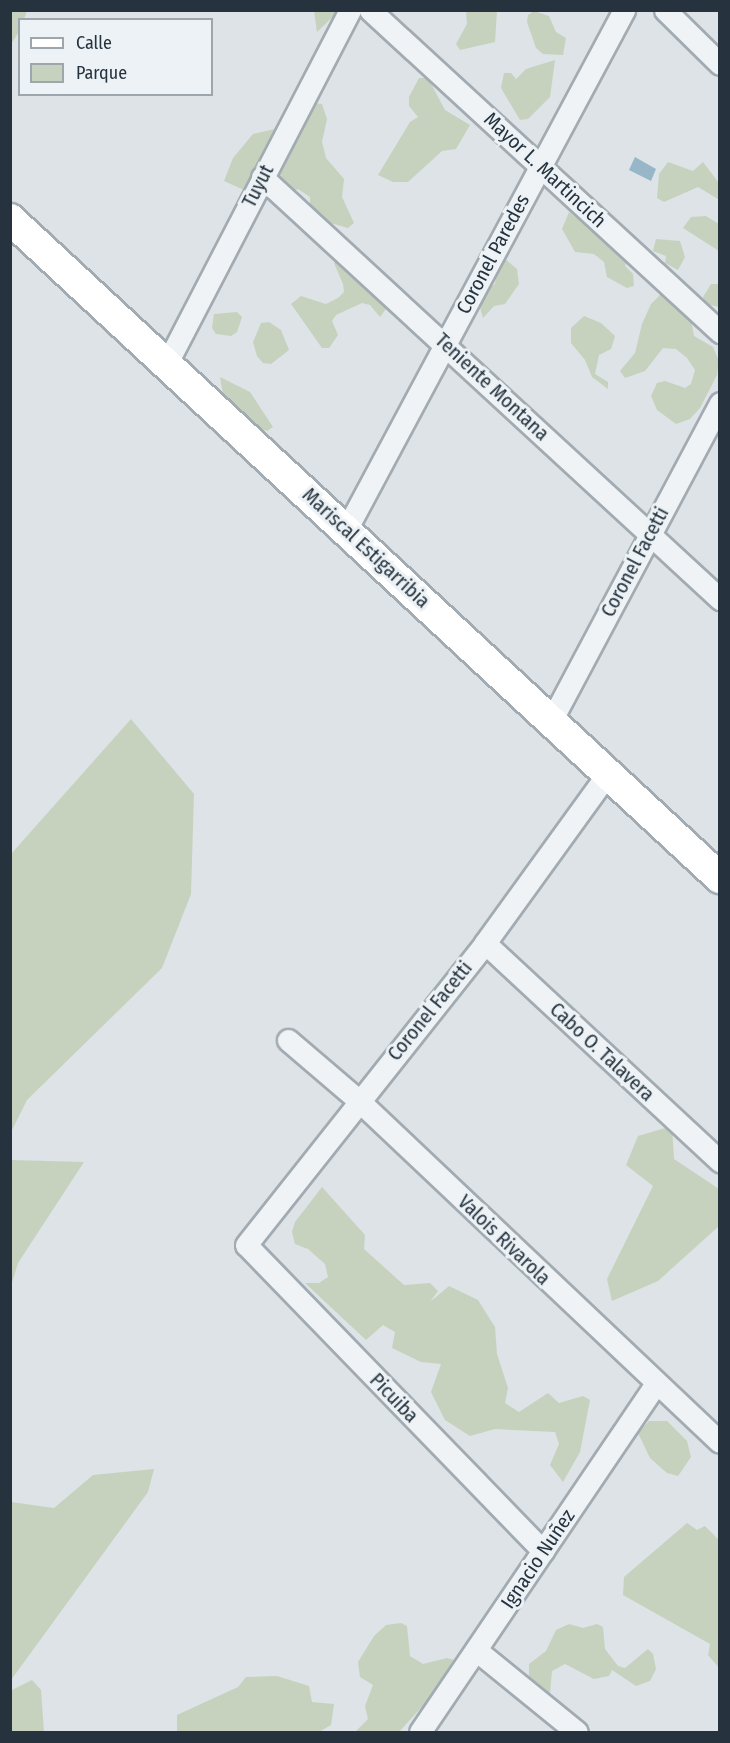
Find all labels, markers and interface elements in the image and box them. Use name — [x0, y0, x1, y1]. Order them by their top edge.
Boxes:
legend — [18, 18, 213, 96]
text: Calle — [76, 32, 112, 54]
text: Parque — [76, 62, 127, 84]
street label: Mayor L. Martincich — [479, 107, 611, 233]
street label: Tuyut — [237, 161, 279, 211]
street label: Coronel Paredes — [451, 190, 535, 318]
street label: Teniente Montana — [430, 328, 554, 446]
street label: Mariscal Estigarribia — [297, 483, 435, 613]
street label: Coronel Facetti — [596, 503, 674, 621]
street label: Coronel Facetti — [383, 956, 477, 1066]
street label: Cabo O. Talavera — [545, 997, 659, 1107]
street label: Valois Rivarola — [453, 1190, 555, 1290]
street label: Picuiba — [365, 1368, 423, 1428]
street label: Ignacio Nuñez — [496, 1505, 580, 1613]

